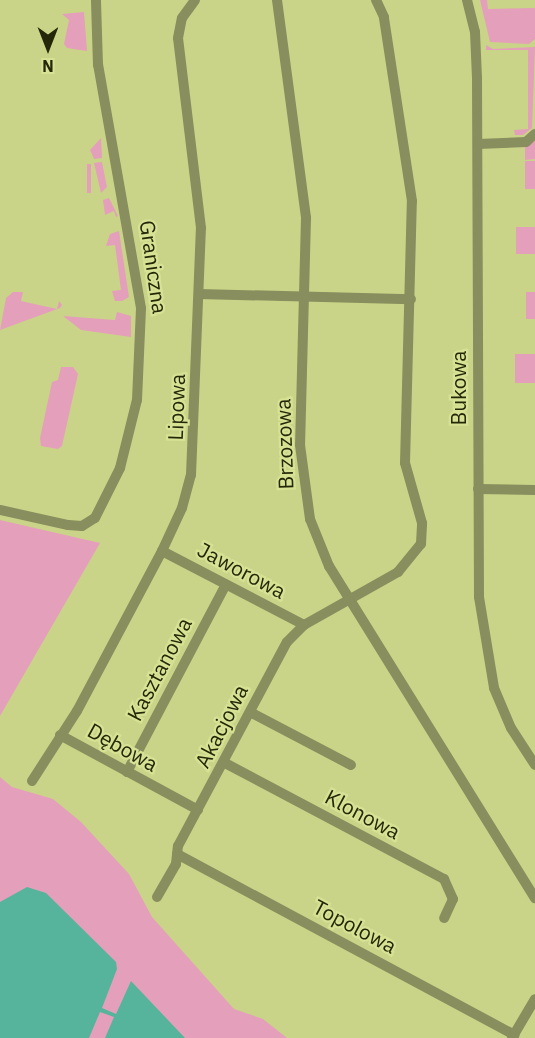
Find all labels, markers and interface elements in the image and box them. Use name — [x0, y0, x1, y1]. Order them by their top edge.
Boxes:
north arrow — [18, 18, 78, 78]
text: N — [42, 56, 54, 76]
street label: Graniczna — [135, 219, 173, 315]
street label: Bukowa — [445, 350, 471, 426]
street label: Lipowa — [162, 373, 190, 441]
street label: Brzozowa — [270, 398, 298, 490]
street label: Jaworowa — [194, 536, 290, 604]
street label: Kasztanowa — [121, 613, 197, 725]
street label: Akacjowa — [189, 680, 253, 772]
street label: Dębowa — [83, 717, 163, 777]
street label: Klonowa — [321, 784, 405, 844]
street label: Topolowa — [309, 894, 401, 958]

